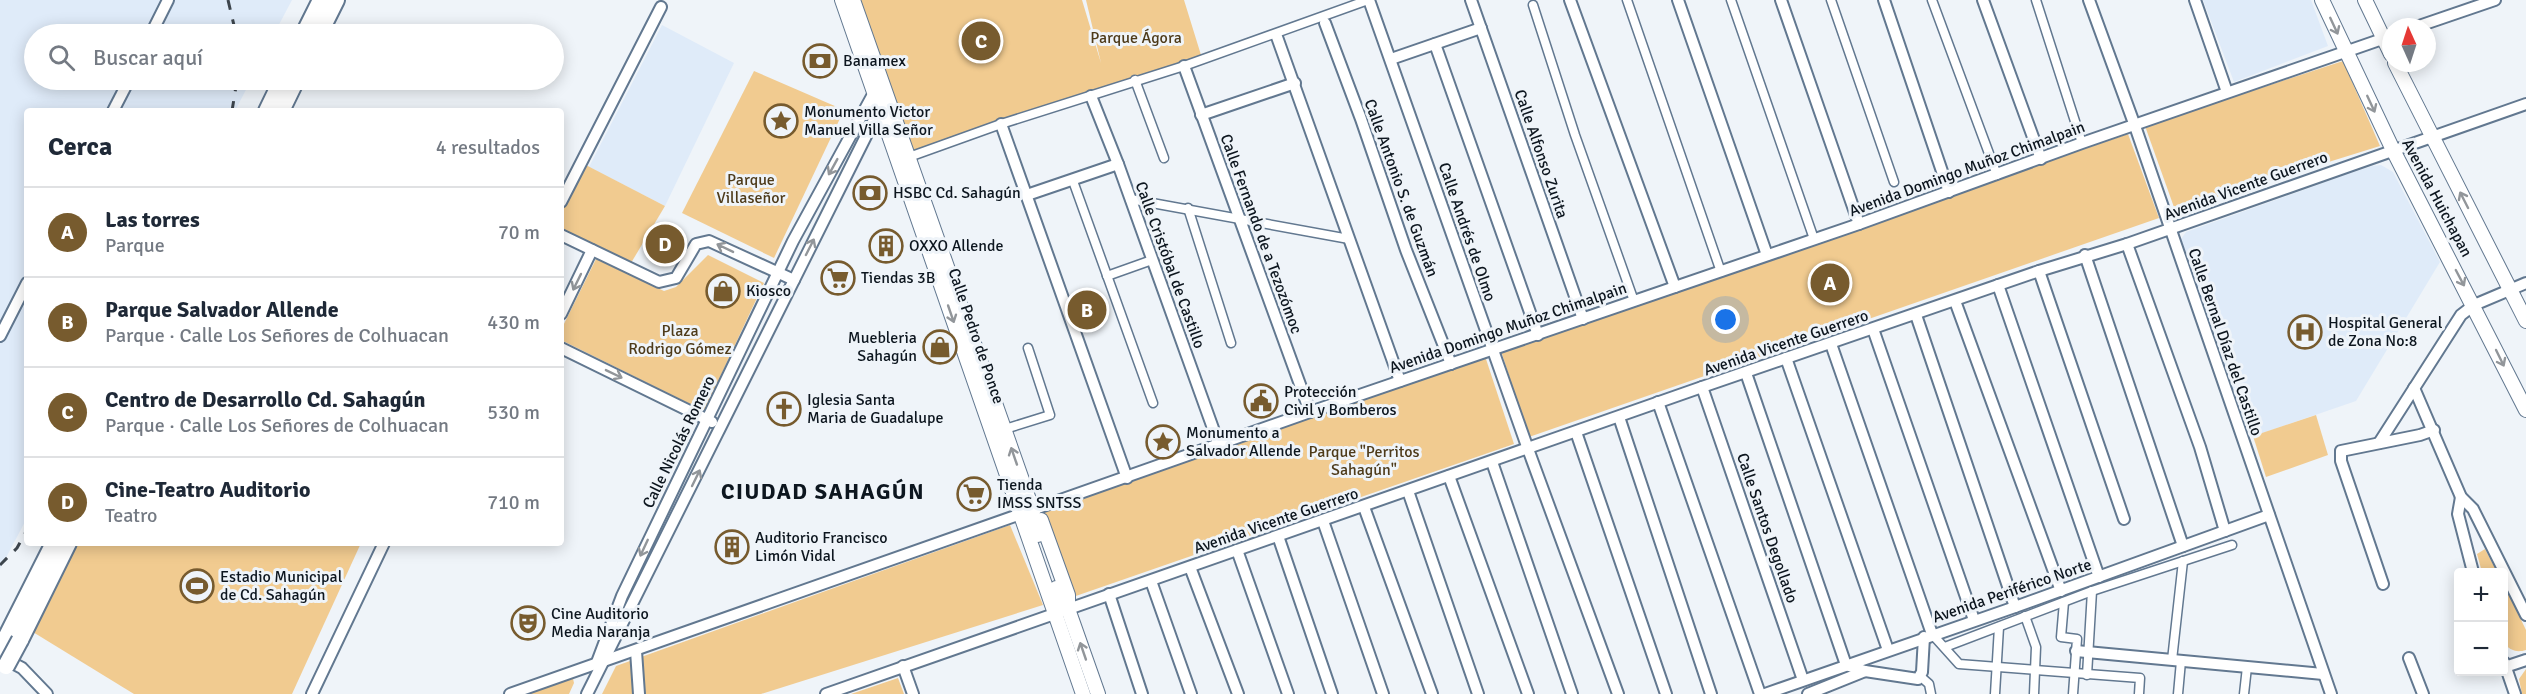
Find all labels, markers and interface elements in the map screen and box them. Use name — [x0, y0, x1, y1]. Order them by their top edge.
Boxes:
one-way arrow — [2329, 16, 2341, 34]
pin: C — [962, 18, 1000, 63]
north arrow — [2382, 18, 2436, 72]
search box — [24, 24, 564, 90]
park label: Parque Ágora — [1090, 28, 1182, 48]
icon: search — [45, 41, 78, 74]
bank icon: Banamex — [802, 43, 838, 79]
text: Buscar aquí — [93, 44, 203, 71]
place label: Banamex — [843, 51, 906, 71]
street label: Calle Alfonso Zurita — [1510, 87, 1572, 221]
one-way arrow — [2366, 95, 2378, 113]
street label: Calle Antonio S. de Guzmán — [1359, 96, 1443, 280]
place label: Monumento Victor Manuel Villa Señor — [804, 102, 933, 140]
place icon: Monumento Victor Manuel Villa Señor — [763, 103, 799, 139]
street label: Avenida Domingo Muñoz Chimalpain — [1846, 117, 2088, 221]
text: Cerca — [48, 131, 112, 163]
street label: Calle Fernando de a Tezozómoc — [1216, 131, 1306, 337]
text: 4 resultados — [436, 135, 540, 160]
street label: Avenida Huichapan — [2397, 135, 2477, 261]
street label: Avenida Vicente Guerrero — [2161, 147, 2331, 225]
one-way arrow — [827, 158, 839, 175]
street label: Calle Andrés de Olmo — [1434, 160, 1500, 304]
park label: Parque Villaseñor — [717, 170, 786, 208]
bank icon: HSBC Cd. Sahagún — [852, 175, 888, 211]
street label: Calle Cristóbal de Castillo — [1130, 179, 1210, 351]
place label: HSBC Cd. Sahagún — [893, 183, 1021, 203]
one-way arrow — [2458, 192, 2469, 210]
text: Las torres — [105, 206, 200, 233]
text: A — [61, 220, 74, 245]
text: 70 m — [498, 220, 540, 245]
pin: D — [646, 222, 684, 266]
building icon: OXXO Allende — [868, 228, 904, 264]
text: Parque — [105, 233, 165, 258]
place label: OXXO Allende — [909, 236, 1004, 256]
one-way arrow — [805, 238, 817, 256]
one-way arrow — [717, 241, 735, 253]
street label: Calle Bernal Díaz del Castillo — [2183, 246, 2267, 438]
supermarket icon: Tiendas 3B — [820, 260, 856, 296]
pin: A — [1810, 260, 1850, 306]
street label: Calle Pedro de Ponce — [943, 266, 1009, 406]
place label: Tiendas 3B — [861, 268, 935, 288]
one-way arrow — [2454, 269, 2466, 286]
one-way arrow — [570, 272, 582, 290]
shop icon: Kiosco — [705, 273, 741, 309]
street label: Avenida Domingo Muñoz Chimalpain — [1387, 278, 1629, 378]
place label: Kiosco — [746, 281, 791, 301]
pin: B — [1068, 288, 1106, 332]
text: Parque Salvador Allende — [105, 296, 339, 323]
one-way arrow — [947, 304, 958, 322]
street label: Avenida Vicente Guerrero — [1701, 305, 1871, 381]
your location — [1711, 305, 1740, 334]
text: B — [61, 310, 74, 335]
text: 430 m — [487, 310, 540, 335]
place label: Hospital General de Zona No:8 — [2328, 313, 2443, 351]
hospital icon: Hospital General de Zona No:8 — [2287, 314, 2323, 350]
park label: Plaza Rodrigo Gómez — [628, 321, 732, 359]
text: Parque · Calle Los Señores de Colhuacan — [105, 323, 449, 348]
place label: Muebleria Sahagún — [848, 328, 917, 366]
shop icon: Muebleria Sahagún — [922, 329, 958, 365]
one-way arrow — [2495, 348, 2507, 366]
one-way arrow — [604, 368, 622, 380]
street label: Calle Nicolás Romero — [638, 372, 720, 512]
place label: Protección Civil y Bomberos — [1284, 382, 1397, 420]
public building icon: Protección Civil y Bomberos — [1243, 383, 1279, 419]
text: Centro de Desarrollo Cd. Sahagún — [105, 386, 426, 413]
place label: Iglesia Santa Maria de Guadalupe — [807, 390, 944, 428]
church icon: Iglesia Santa Maria de Guadalupe — [766, 391, 802, 427]
text: C — [61, 400, 74, 425]
text: 530 m — [487, 400, 540, 425]
text: Parque · Calle Los Señores de Colhuacan — [105, 413, 449, 438]
place label: Monumento a Salvador Allende — [1186, 423, 1301, 461]
place icon: Monumento a Salvador Allende — [1145, 424, 1181, 460]
park label: Parque "Perritos Sahagún" — [1308, 442, 1420, 480]
one-way arrow — [1008, 447, 1019, 466]
street label: Calle Santos Degollado — [1732, 450, 1802, 606]
one-way arrow — [690, 469, 702, 487]
place label: Tienda IMSS SNTSS — [997, 475, 1081, 513]
text: Cine-Teatro Auditorio — [105, 476, 310, 503]
supermarket icon: Tienda IMSS SNTSS — [956, 476, 992, 512]
district label: CIUDAD SAHAGÚN — [721, 478, 925, 505]
street label: Avenida Vicente Guerrero — [1191, 483, 1361, 559]
text: D — [61, 490, 74, 515]
text: 710 m — [487, 490, 540, 515]
text: Teatro — [105, 503, 158, 528]
place label: Auditorio Francisco Limón Vidal — [755, 528, 888, 566]
building icon: Auditorio Francisco Limón Vidal — [714, 529, 750, 565]
one-way arrow — [638, 539, 650, 557]
street label: Avenida Periférico Norte — [1930, 554, 2094, 628]
place label: Estadio Municipal de Cd. Sahagún — [220, 567, 343, 605]
sports icon: Estadio Municipal de Cd. Sahagún — [179, 568, 215, 604]
map controls — [2454, 568, 2508, 676]
button: + — [2454, 568, 2508, 622]
place label: Cine Auditorio Media Naranja — [551, 604, 650, 642]
theatre icon: Cine Auditorio Media Naranja — [510, 605, 546, 641]
button: − — [2454, 622, 2508, 676]
one-way arrow — [1076, 643, 1087, 661]

